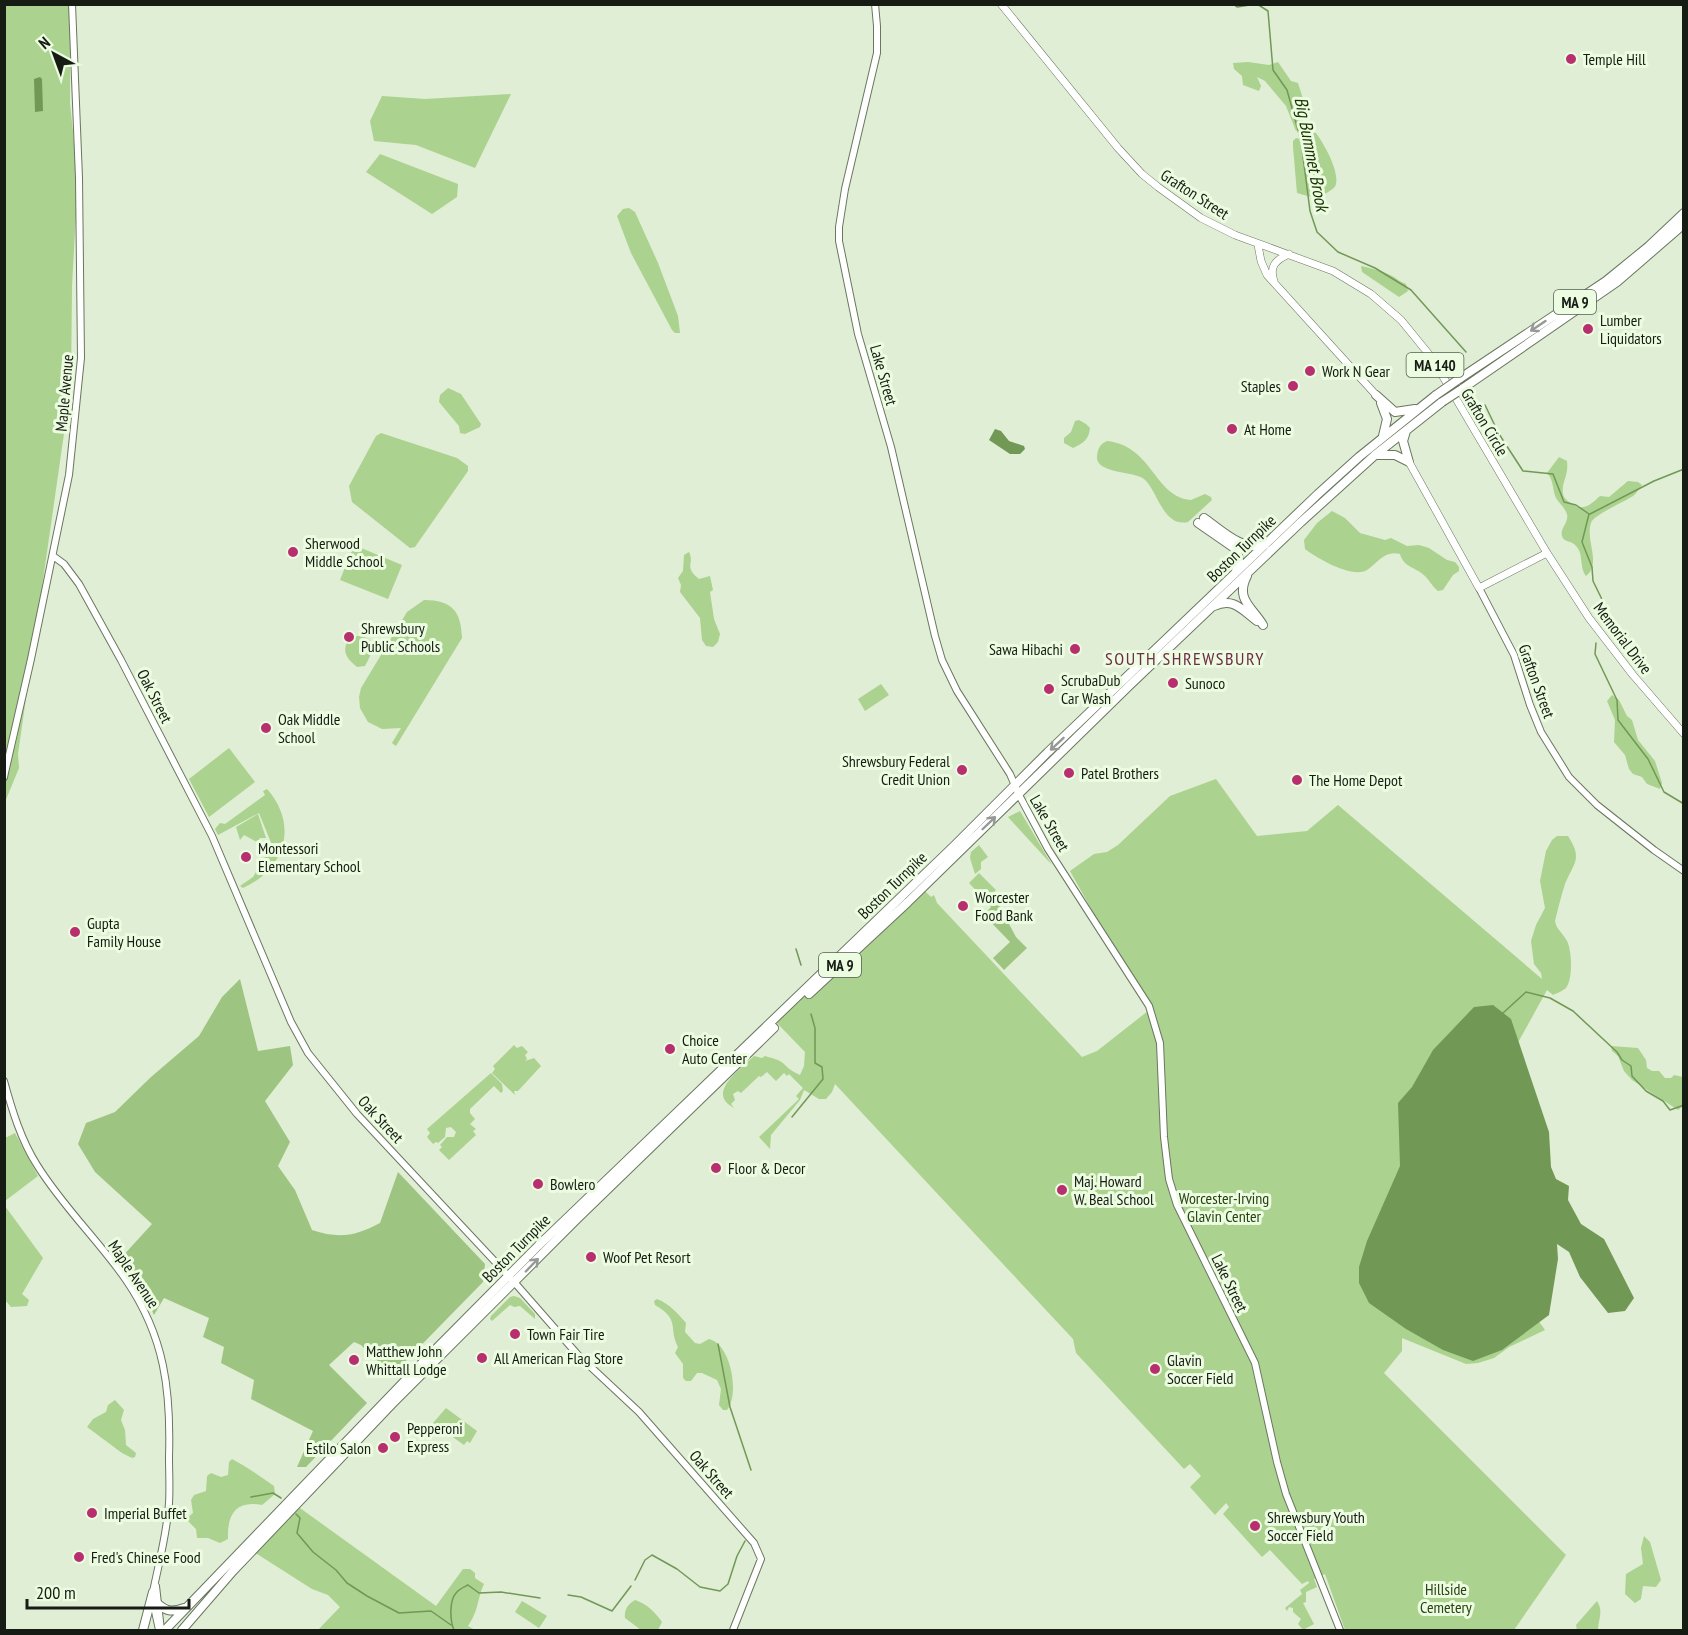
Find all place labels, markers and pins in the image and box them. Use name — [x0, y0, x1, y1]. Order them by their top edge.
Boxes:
place label: Temple Hill — [1583, 49, 1646, 69]
marker: Temple Hill — [1564, 52, 1578, 66]
place label: Lumber Liquidators — [1600, 310, 1662, 348]
marker: Lumber Liquidators — [1581, 322, 1595, 336]
place label: Work N Gear — [1322, 361, 1391, 381]
marker: Work N Gear — [1303, 364, 1317, 378]
place label: Staples — [1241, 376, 1281, 396]
marker: Staples — [1286, 379, 1300, 393]
place label: At Home — [1244, 419, 1292, 439]
marker: At Home — [1225, 422, 1239, 436]
place label: Sherwood Middle School — [305, 533, 384, 571]
marker: Sherwood Middle School — [286, 545, 300, 559]
place label: Shrewsbury Public Schools — [361, 618, 440, 656]
marker: Shrewsbury Public Schools — [342, 630, 356, 644]
place label: Sawa Hibachi — [989, 639, 1063, 659]
marker: Sawa Hibachi — [1068, 642, 1082, 656]
place label: ScrubaDub Car Wash — [1061, 670, 1121, 708]
place label: Sunoco — [1185, 673, 1225, 693]
marker: Sunoco — [1166, 676, 1180, 690]
marker: ScrubaDub Car Wash — [1042, 682, 1056, 696]
place label: Oak Middle School — [278, 709, 340, 747]
marker: Oak Middle School — [259, 721, 273, 735]
place label: Shrewsbury Federal Credit Union — [842, 751, 950, 789]
marker: Shrewsbury Federal Credit Union — [955, 763, 969, 777]
place label: Patel Brothers — [1081, 763, 1159, 783]
marker: Patel Brothers — [1062, 766, 1076, 780]
place label: The Home Depot — [1309, 770, 1403, 790]
marker: The Home Depot — [1290, 773, 1304, 787]
place label: Montessori Elementary School — [258, 838, 361, 876]
marker: Montessori Elementary School — [239, 850, 253, 864]
place label: Worcester Food Bank — [975, 887, 1034, 925]
marker: Worcester Food Bank — [956, 899, 970, 913]
place label: Gupta Family House — [87, 913, 161, 951]
marker: Gupta Family House — [68, 925, 82, 939]
place label: Choice Auto Center — [682, 1030, 747, 1068]
marker: Choice Auto Center — [663, 1042, 677, 1056]
place label: Floor & Decor — [728, 1158, 806, 1178]
marker: Floor & Decor — [709, 1161, 723, 1175]
place label: Maj. Howard W. Beal School — [1074, 1171, 1154, 1209]
place label: Bowlero — [550, 1174, 595, 1194]
marker: Bowlero — [531, 1177, 545, 1191]
marker: Maj. Howard W. Beal School — [1055, 1183, 1069, 1197]
place label: Woof Pet Resort — [603, 1247, 691, 1267]
marker: Woof Pet Resort — [584, 1250, 598, 1264]
place label: Town Fair Tire — [527, 1324, 605, 1344]
marker: Town Fair Tire — [508, 1327, 522, 1341]
place label: Matthew John Whittall Lodge — [366, 1341, 447, 1379]
place label: All American Flag Store — [494, 1348, 623, 1368]
place label: Glavin Soccer Field — [1167, 1350, 1233, 1388]
marker: All American Flag Store — [475, 1351, 489, 1365]
marker: Matthew John Whittall Lodge — [347, 1353, 361, 1367]
marker: Glavin Soccer Field — [1148, 1362, 1162, 1376]
place label: Pepperoni Express — [407, 1418, 463, 1456]
marker: Pepperoni Express — [388, 1430, 402, 1444]
place label: Estilo Salon — [306, 1438, 371, 1458]
marker: Estilo Salon — [376, 1441, 390, 1455]
place label: Imperial Buffet — [104, 1503, 187, 1523]
marker: Imperial Buffet — [85, 1506, 99, 1520]
place label: Shrewsbury Youth Soccer Field — [1267, 1507, 1365, 1545]
marker: Shrewsbury Youth Soccer Field — [1248, 1519, 1262, 1533]
place label: Fred's Chinese Food — [91, 1547, 201, 1567]
marker: Fred's Chinese Food — [72, 1550, 86, 1564]

